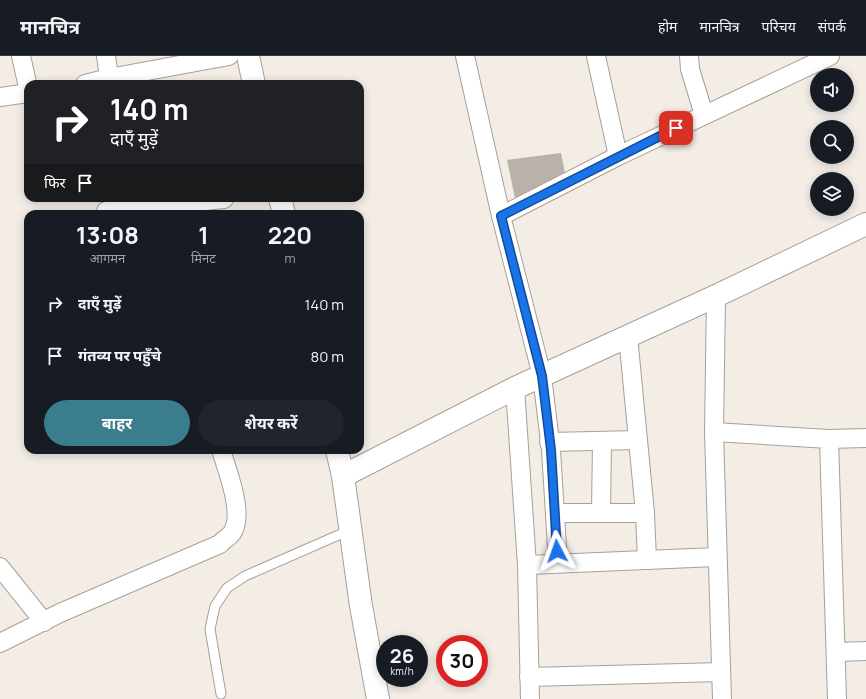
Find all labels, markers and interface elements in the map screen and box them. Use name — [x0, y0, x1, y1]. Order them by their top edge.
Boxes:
text: मानचित्र — [20, 14, 80, 40]
text: होम — [658, 17, 677, 36]
text: मानचित्र — [699, 17, 740, 36]
text: परिचय — [762, 17, 796, 36]
text: संपर्क — [818, 17, 846, 36]
map controls — [810, 68, 854, 216]
button: sound — [810, 68, 854, 112]
text: 140 m — [110, 90, 189, 128]
icon: right — [44, 96, 96, 148]
pin — [659, 111, 693, 145]
icon: arrive — [665, 117, 687, 139]
button: search — [810, 120, 854, 164]
text: दाएँ मुड़ें — [110, 126, 158, 150]
text: फिर — [44, 172, 66, 193]
icon: arrive — [74, 172, 96, 194]
button: layers — [810, 172, 854, 216]
text: 13:08 — [76, 218, 139, 251]
text: 1 — [198, 218, 209, 251]
text: 220 — [268, 218, 312, 251]
text: आगमन — [90, 249, 125, 267]
text: मिनट — [191, 249, 216, 267]
text: m — [284, 249, 295, 267]
icon: right — [44, 293, 66, 315]
text: दाएँ मुड़ें — [78, 293, 121, 314]
text: 140 m — [304, 294, 344, 315]
icon: arrive — [44, 345, 66, 367]
text: गंतव्य पर पहुँचे — [78, 345, 161, 366]
text: 80 m — [310, 346, 344, 367]
button: बाहर — [44, 400, 190, 446]
button: शेयर करें — [198, 400, 344, 446]
position arrow — [536, 530, 578, 572]
speed limit sign: 30 — [436, 635, 488, 687]
text: 26 — [390, 642, 414, 669]
text: km/h — [390, 664, 414, 678]

